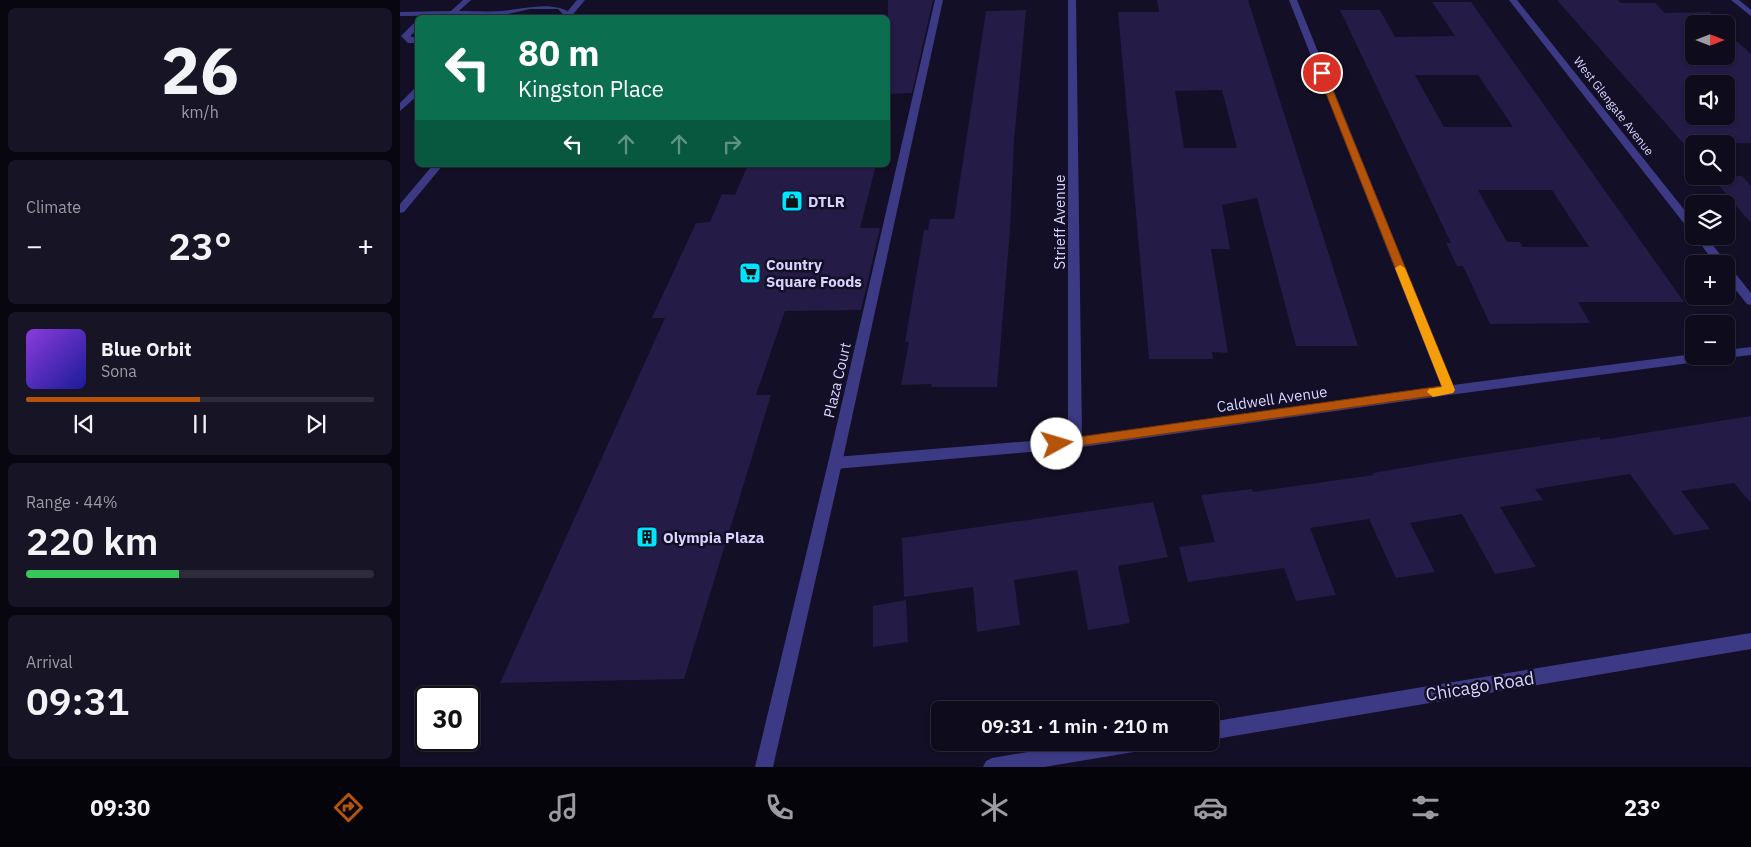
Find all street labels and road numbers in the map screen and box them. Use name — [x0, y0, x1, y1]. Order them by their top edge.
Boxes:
street label: West Glengate Avenue — [1571, 54, 1657, 159]
street label: Strieff Avenue — [1050, 175, 1069, 269]
street label: Plaza Court — [819, 340, 855, 420]
street label: Caldwell Avenue — [1215, 382, 1329, 416]
street label: Chicago Road — [1424, 666, 1536, 706]

